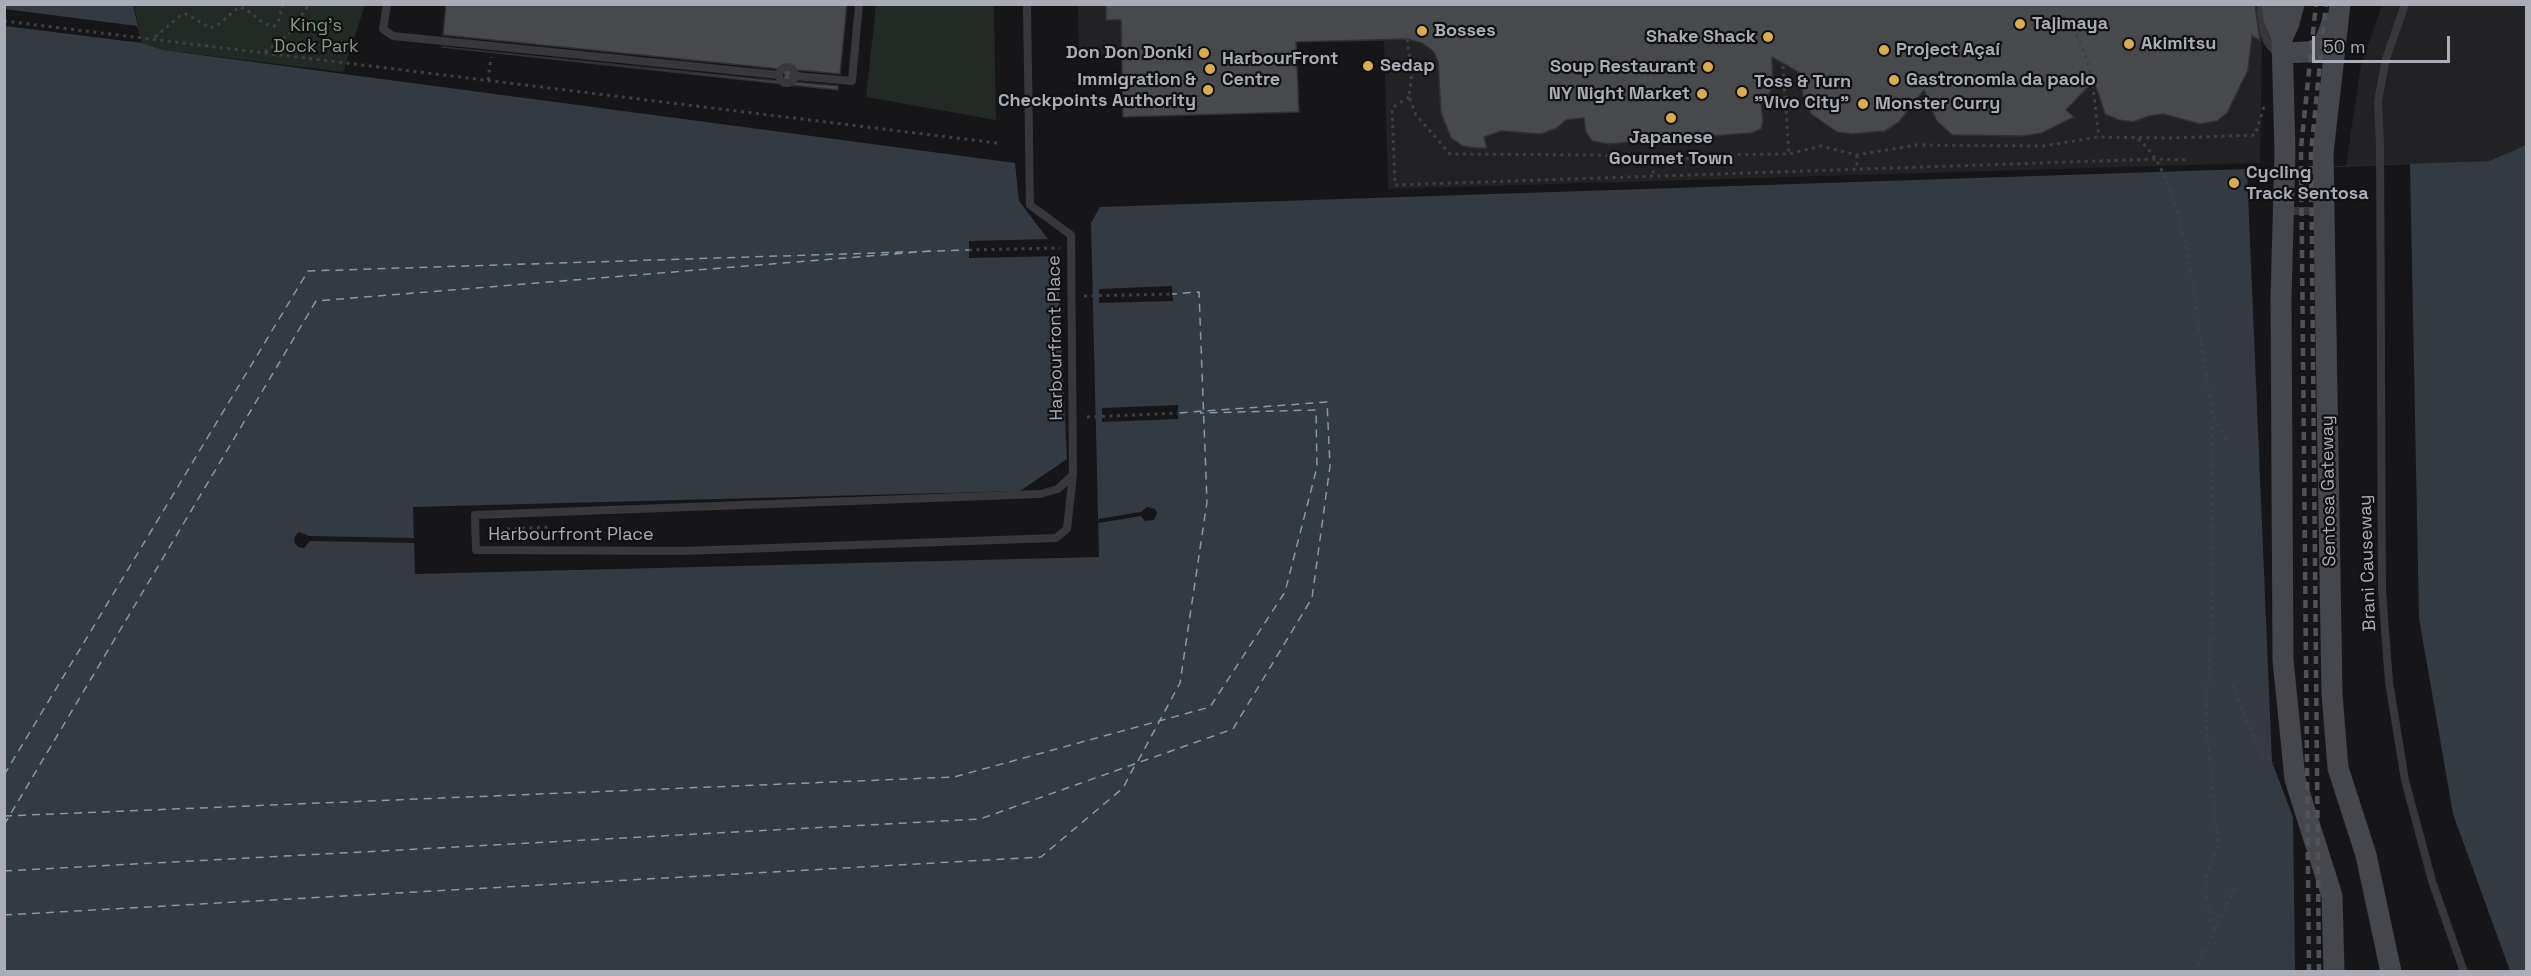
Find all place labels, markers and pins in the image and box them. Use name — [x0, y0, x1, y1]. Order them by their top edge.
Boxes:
place label: Tajimaya — [2032, 13, 2108, 35]
marker: Tajimaya — [2013, 17, 2027, 31]
place label: Bosses — [1434, 20, 1496, 42]
marker: Bosses — [1415, 24, 1429, 38]
place label: Shake Shack — [1646, 26, 1756, 48]
marker: Shake Shack — [1761, 30, 1775, 44]
place label: Akimitsu — [2141, 33, 2216, 55]
marker: Akimitsu — [2122, 37, 2136, 51]
place label: Project Açaí — [1896, 39, 2000, 61]
place label: Don Don Donki — [1066, 42, 1192, 64]
marker: Project Açaí — [1877, 43, 1891, 57]
marker: Don Don Donki — [1197, 46, 1211, 60]
place label: HarbourFront Centre — [1222, 48, 1339, 90]
place label: Sedap — [1380, 55, 1435, 77]
place label: Soup Restaurant — [1550, 56, 1696, 78]
marker: Sedap — [1361, 59, 1375, 73]
marker: Soup Restaurant — [1701, 60, 1715, 74]
marker: HarbourFront Centre — [1203, 62, 1217, 76]
place label: Immigration & Checkpoints Authority — [998, 69, 1196, 112]
place label: Gastronomia da paolo — [1906, 69, 2096, 91]
place label: Toss & Turn "Vivo City" — [1754, 71, 1851, 113]
marker: Gastronomia da paolo — [1887, 73, 1901, 87]
marker: Immigration & Checkpoints Authority — [1201, 83, 1215, 97]
place label: NY Night Market — [1549, 83, 1690, 105]
marker: Toss & Turn "Vivo City" — [1735, 85, 1749, 99]
marker: NY Night Market — [1695, 87, 1709, 101]
place label: Monster Curry — [1875, 93, 2000, 115]
marker: Monster Curry — [1856, 97, 1870, 111]
marker: Japanese Gourmet Town — [1664, 111, 1678, 125]
place label: Japanese Gourmet Town — [1609, 127, 1733, 170]
place label: Cycling Track Sentosa — [2246, 162, 2369, 204]
marker: Cycling Track Sentosa — [2227, 176, 2241, 190]

